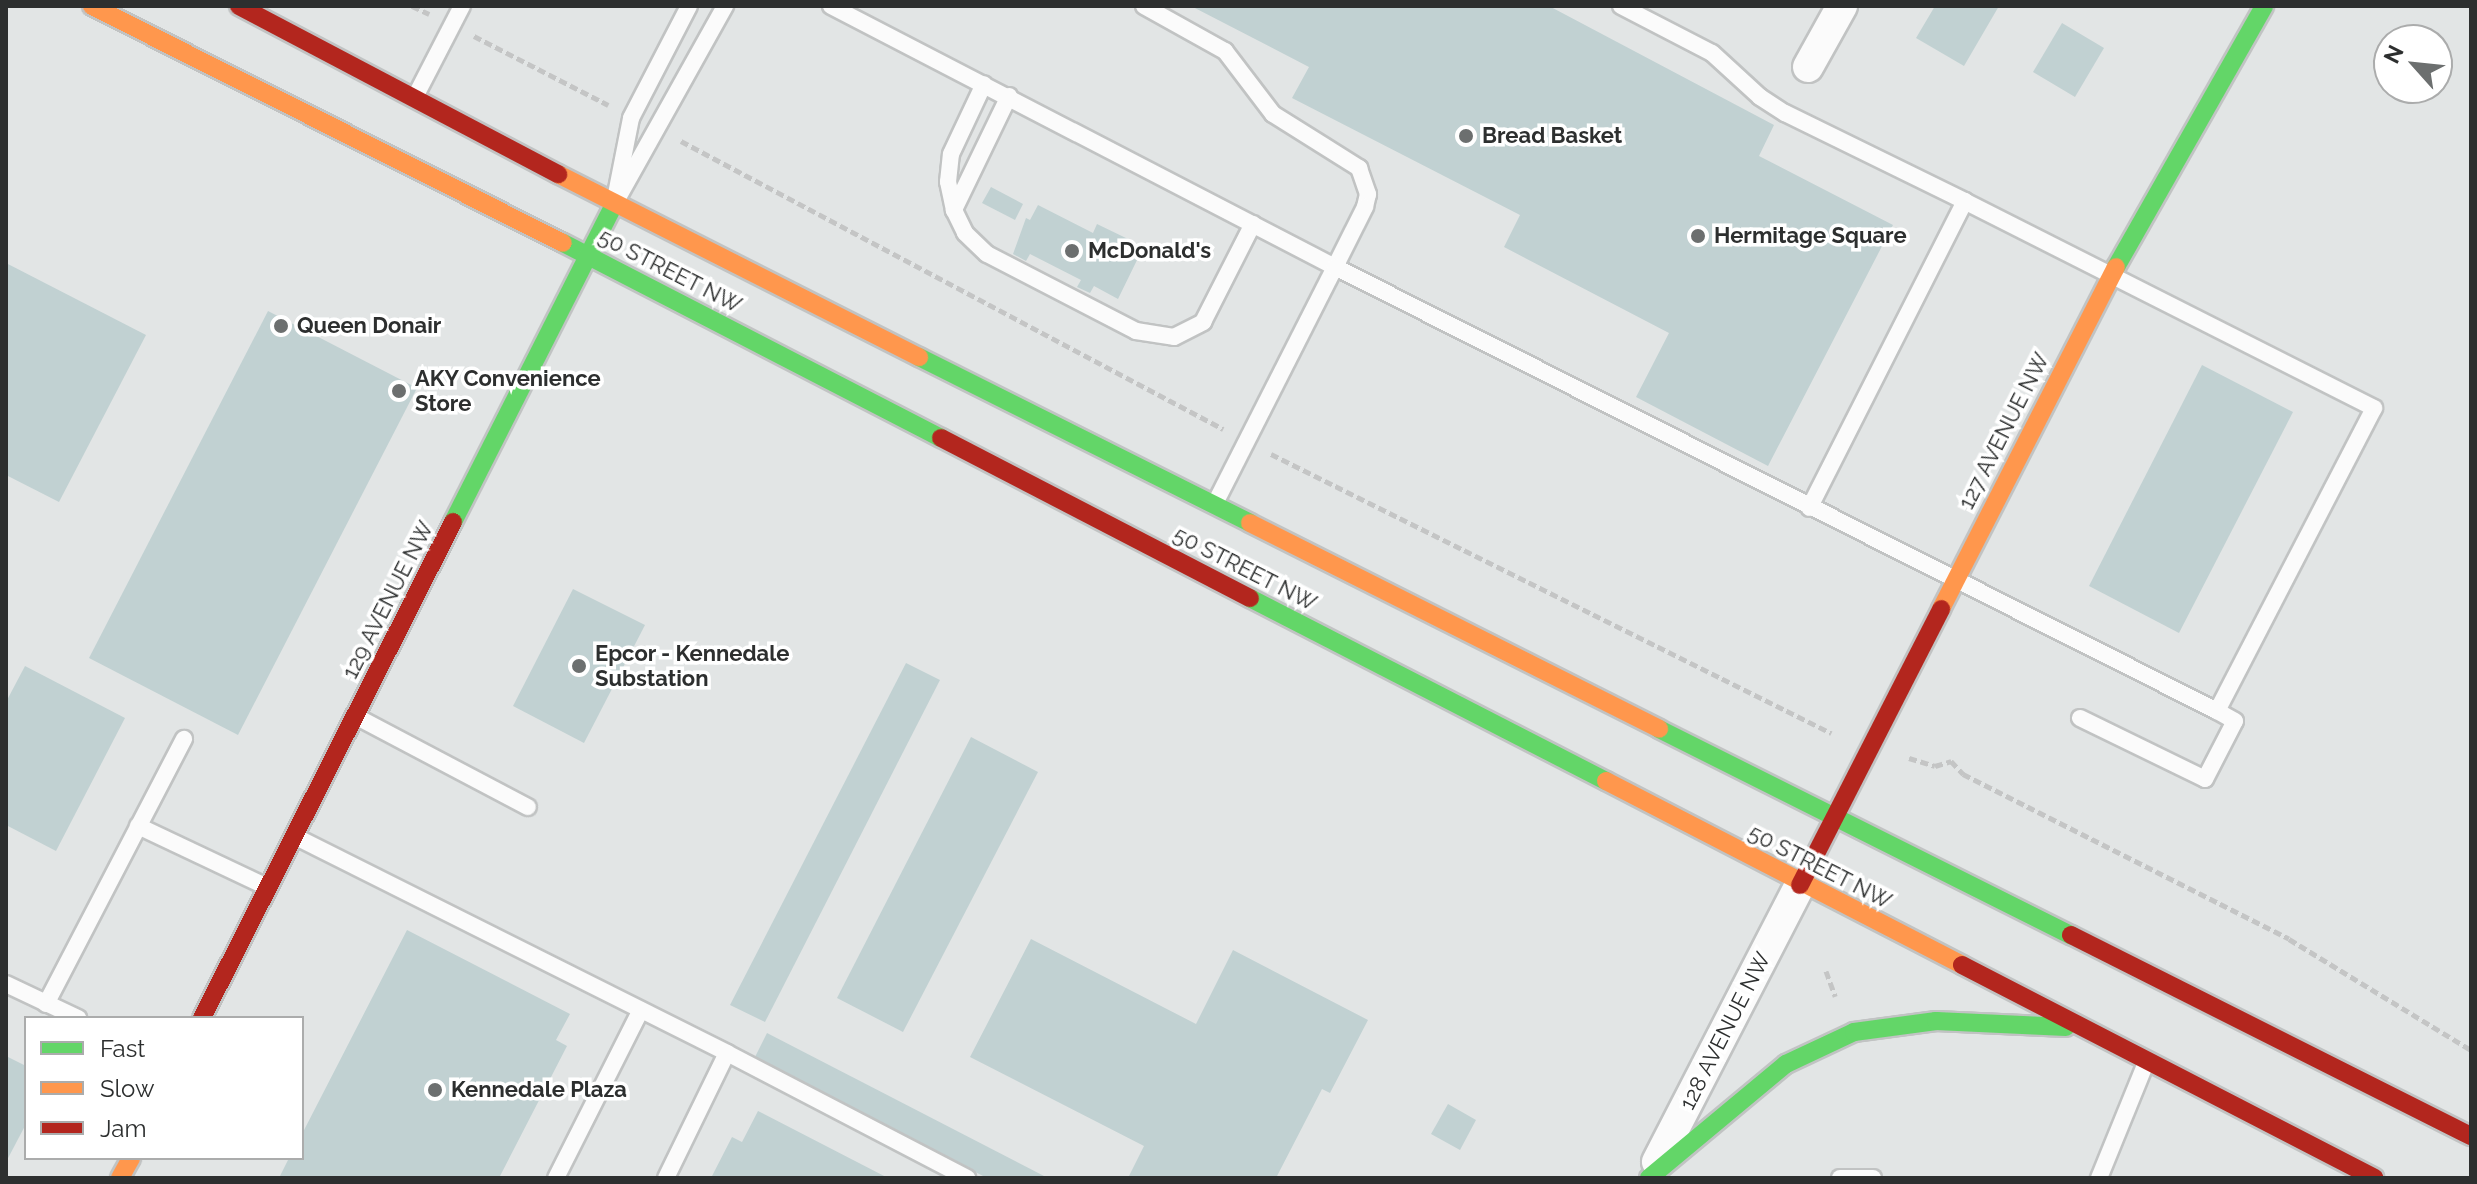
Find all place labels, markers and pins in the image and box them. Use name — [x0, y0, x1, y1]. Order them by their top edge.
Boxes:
place label: Bread Basket — [1482, 123, 1622, 149]
marker: Bread Basket — [1457, 127, 1475, 145]
place label: Hermitage Square — [1714, 223, 1907, 249]
marker: Hermitage Square — [1689, 227, 1707, 245]
place label: McDonald's — [1088, 238, 1211, 264]
marker: McDonald's — [1063, 242, 1081, 260]
place label: Queen Donair — [297, 313, 441, 339]
marker: Queen Donair — [272, 317, 290, 335]
place label: AKY Convenience Store — [415, 365, 601, 416]
marker: AKY Convenience Store — [390, 382, 408, 400]
place label: Epcor - Kennedale Substation — [595, 640, 790, 692]
marker: Epcor - Kennedale Substation — [570, 657, 588, 675]
place label: Kennedale Plaza — [451, 1077, 627, 1103]
marker: Kennedale Plaza — [426, 1081, 444, 1099]

